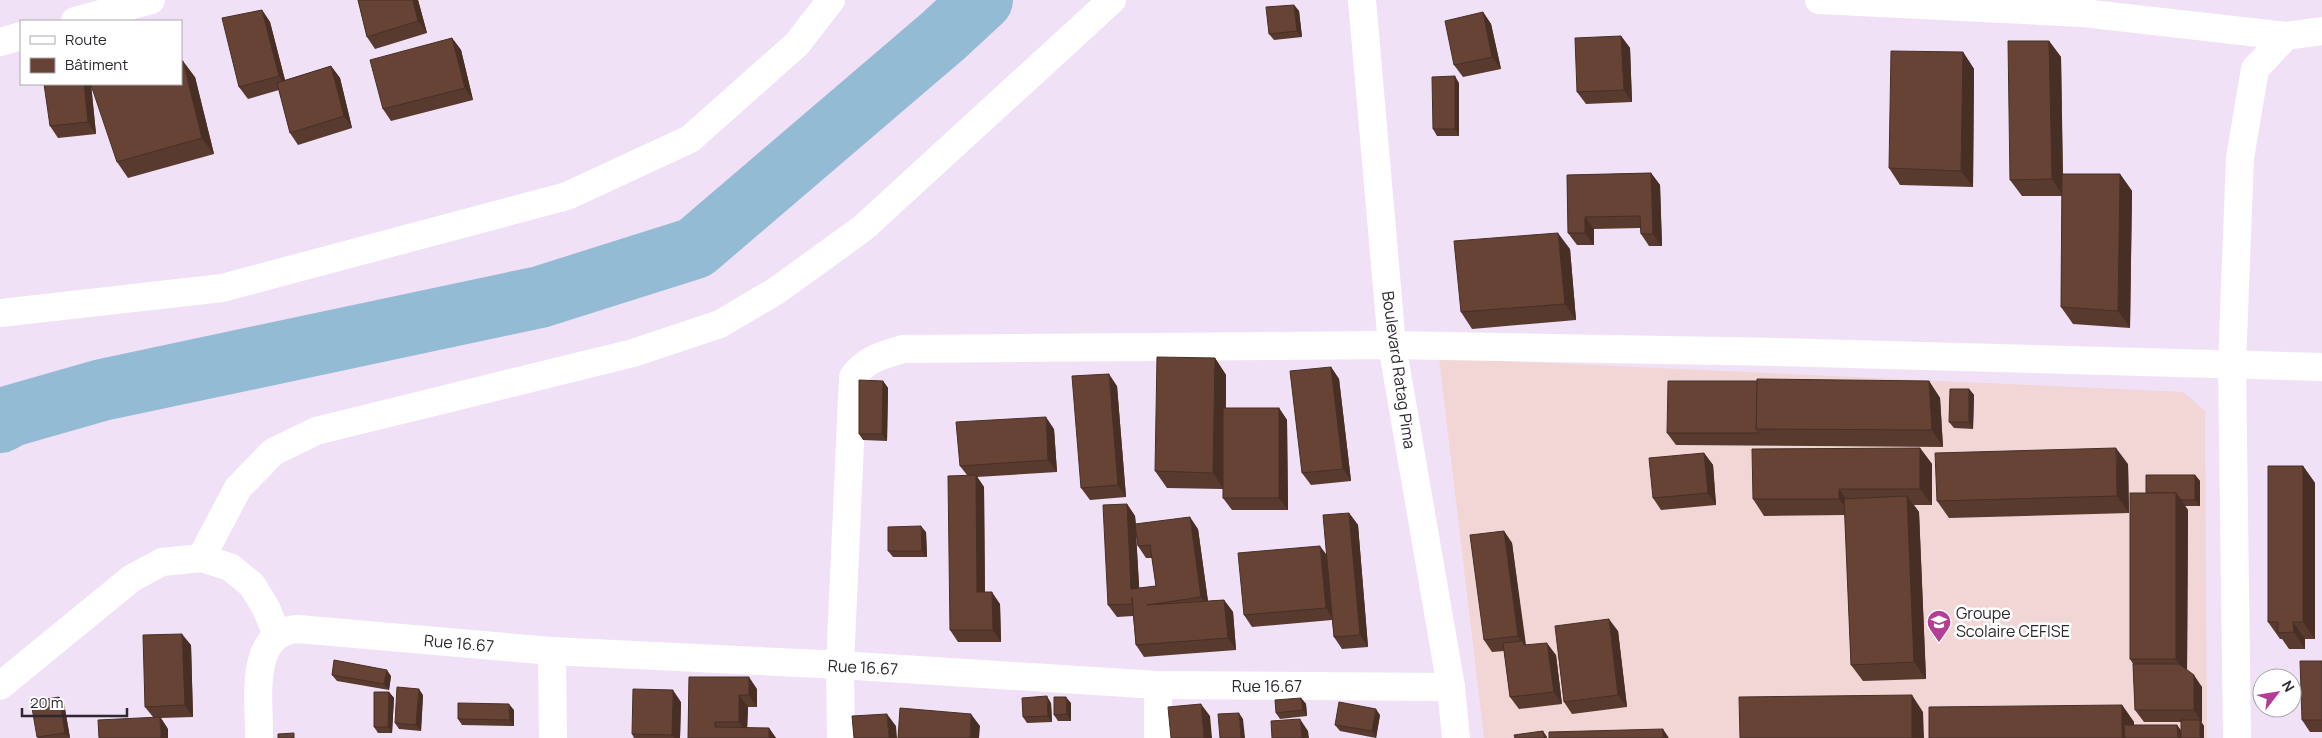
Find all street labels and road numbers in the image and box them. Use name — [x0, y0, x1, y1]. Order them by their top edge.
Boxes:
street label: Boulevard Ratag Pima — [1377, 290, 1421, 450]
street label: Rue 16.67 — [423, 629, 495, 657]
street label: Rue 16.67 — [827, 654, 899, 680]
street label: Rue 16.67 — [1232, 675, 1302, 697]

